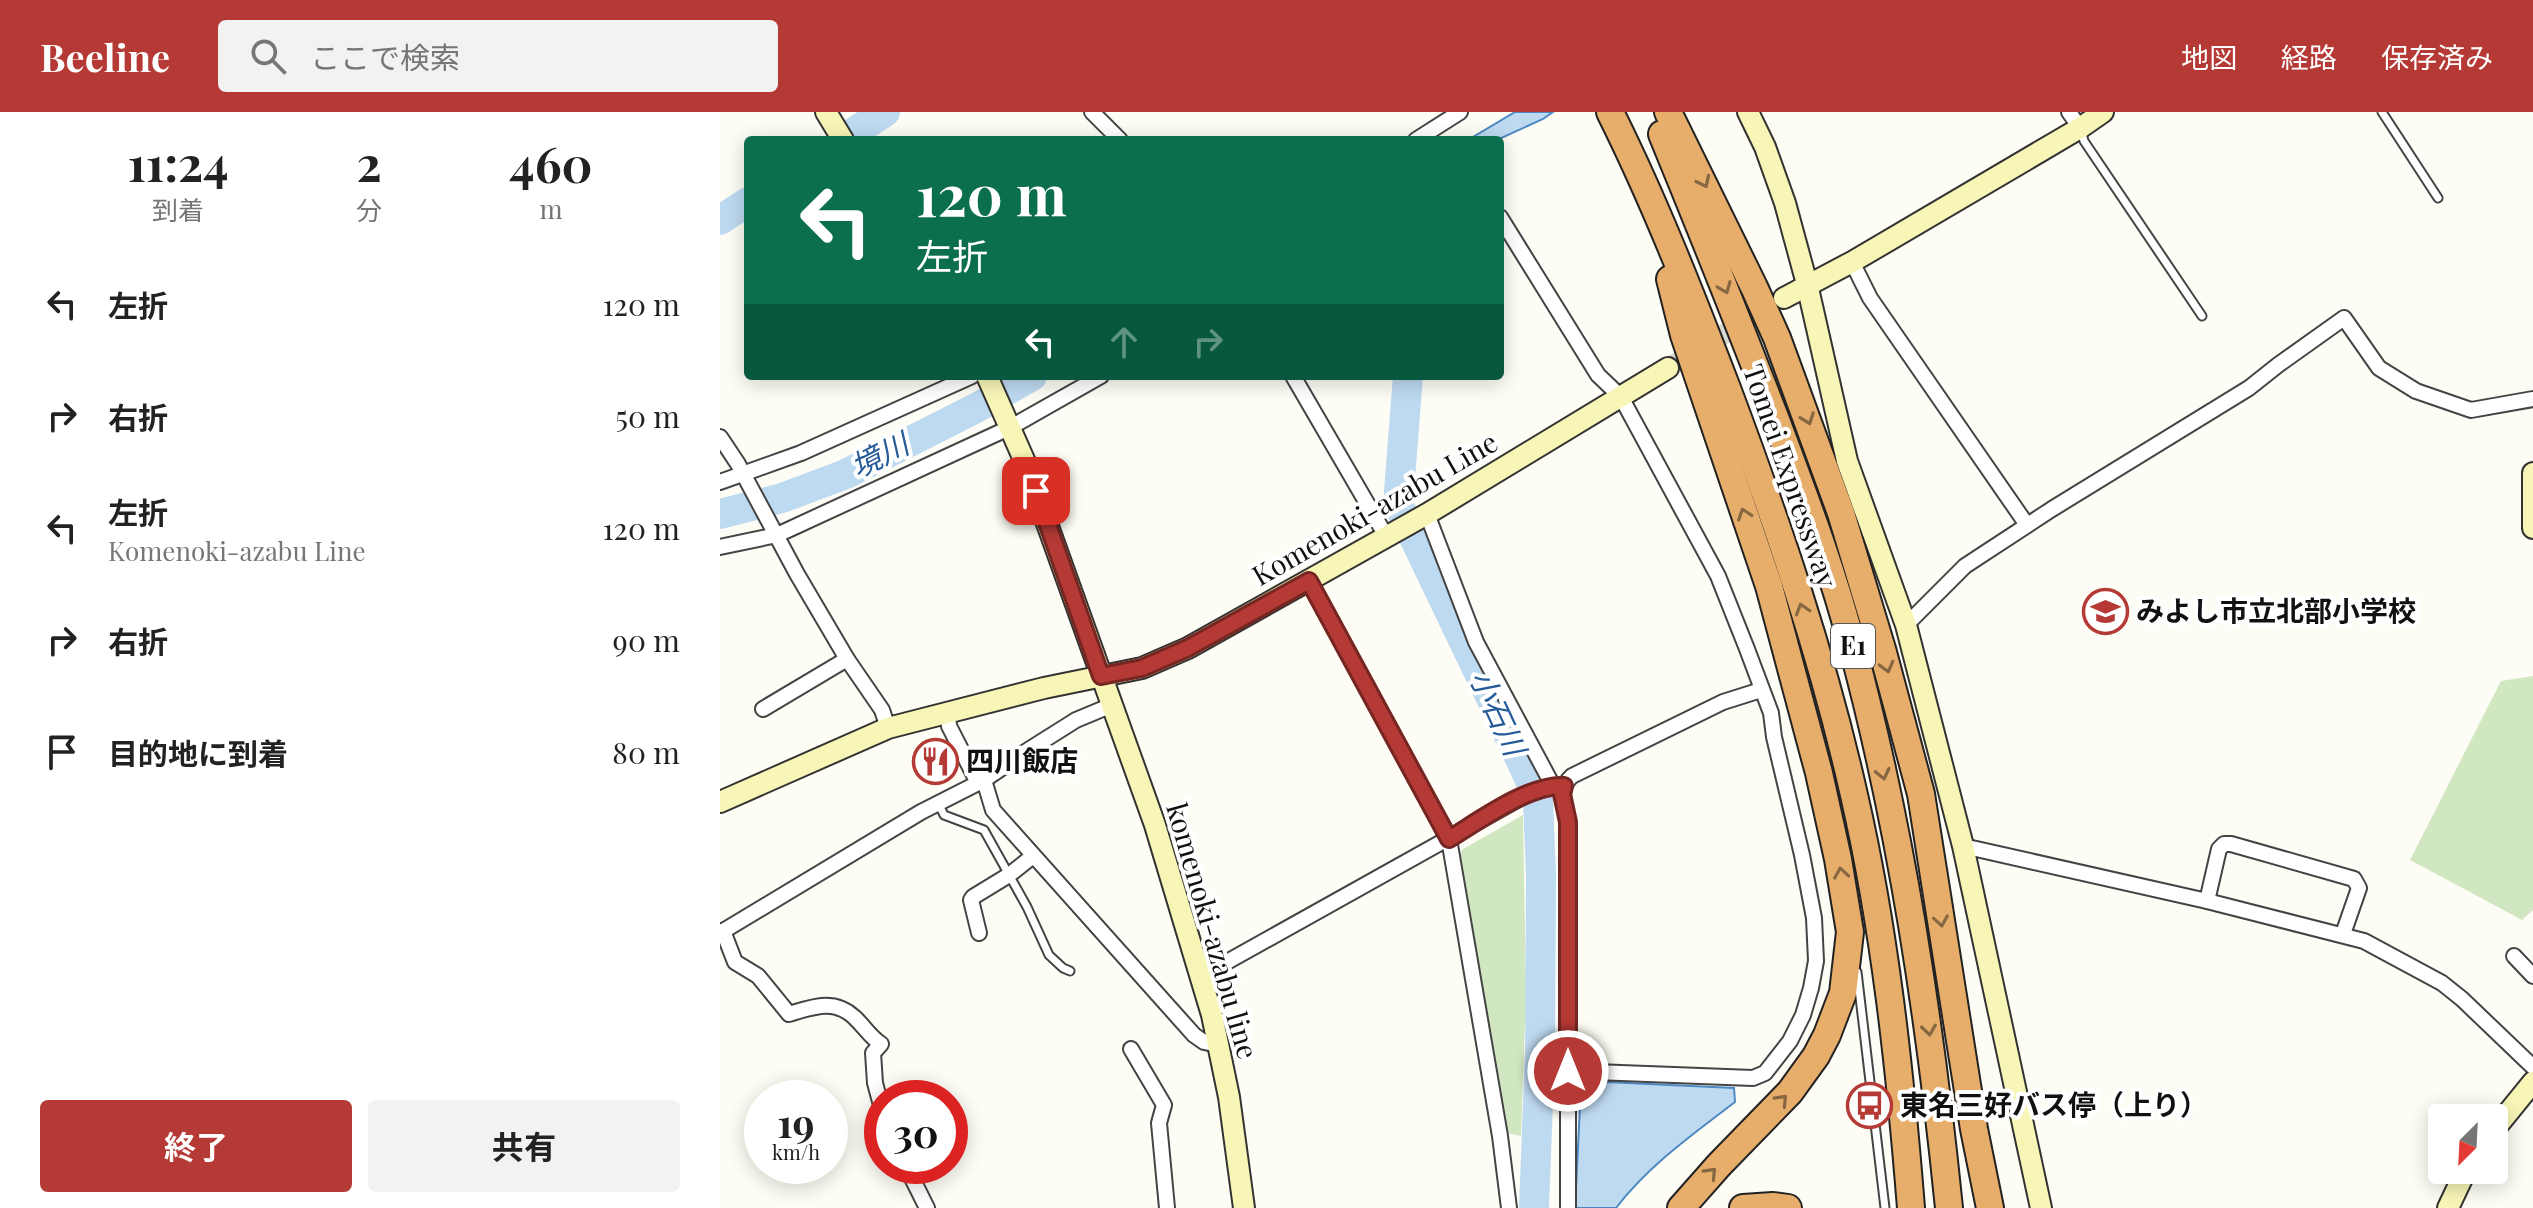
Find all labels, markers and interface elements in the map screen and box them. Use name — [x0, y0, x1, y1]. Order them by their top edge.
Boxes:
search box — [218, 20, 778, 92]
text: Beeline — [40, 31, 170, 82]
icon: search — [246, 34, 290, 78]
text: ここで検索 — [310, 37, 460, 77]
text: 地図 — [2181, 38, 2237, 75]
text: 経路 — [2281, 38, 2337, 75]
text: 保存済み — [2381, 38, 2493, 75]
text: 11:24 — [127, 130, 229, 194]
text: 2 — [356, 130, 381, 194]
text: 460 — [509, 131, 593, 195]
text: 120 m — [916, 156, 1067, 231]
icon: left — [784, 168, 888, 272]
one-way arrow — [1694, 173, 1709, 188]
text: m — [539, 191, 562, 226]
text: 到着 — [152, 192, 204, 227]
text: 分 — [356, 192, 382, 227]
text: 左折 — [916, 231, 988, 279]
one-way arrow — [1715, 280, 1732, 294]
icon: left — [40, 282, 84, 326]
text: 120 m — [602, 284, 680, 324]
text: 左折 — [108, 285, 168, 325]
icon: left — [1018, 320, 1062, 364]
icon: ahead — [1102, 320, 1146, 364]
icon: right — [1186, 320, 1230, 364]
street label: Tomei Expressway — [1736, 359, 1847, 592]
icon: right — [40, 394, 84, 438]
text: 50 m — [615, 396, 680, 436]
text: 右折 — [108, 397, 168, 437]
one-way arrow — [1798, 412, 1815, 426]
water label: 境川 — [843, 421, 918, 486]
street label: Komenoki-azabu Line — [1245, 422, 1504, 593]
pin — [1002, 457, 1070, 525]
icon: arrive — [1014, 469, 1058, 513]
text: 左折 — [108, 492, 168, 532]
icon: left — [40, 506, 84, 550]
text: 120 m — [602, 508, 680, 548]
one-way arrow — [1738, 508, 1754, 522]
text: Komenoki-azabu Line — [108, 533, 366, 568]
school or university icon: みよし市立北部小学校 — [2081, 587, 2129, 635]
place label: みよし市立北部小学校 — [2136, 591, 2416, 628]
one-way arrow — [1795, 603, 1811, 617]
icon: right — [40, 618, 84, 662]
text: 90 m — [613, 620, 680, 660]
text: 右折 — [108, 621, 168, 661]
road number: E1 — [1831, 624, 1875, 668]
one-way arrow — [1877, 660, 1894, 674]
water label: 小石川 — [1462, 663, 1537, 764]
icon: arrive — [40, 730, 84, 774]
text: 80 m — [612, 732, 680, 772]
text: 目的地に到着 — [108, 733, 288, 773]
restaurant icon: 四川飯店 — [911, 737, 959, 785]
place label: 四川飯店 — [966, 741, 1078, 778]
one-way arrow — [1874, 767, 1891, 781]
street label: komenoki-azabu line — [1159, 798, 1268, 1063]
one-way arrow — [1833, 866, 1850, 880]
one-way arrow — [1932, 914, 1949, 928]
one-way arrow — [1920, 1023, 1937, 1037]
position arrow — [1526, 1029, 1610, 1113]
speed limit sign: 30 — [864, 1080, 968, 1184]
bus stop icon: 東名三好バス停（上り） — [1845, 1081, 1893, 1129]
place label: 東名三好バス停（上り） — [1900, 1085, 2208, 1122]
text: 19 — [777, 1095, 815, 1148]
one-way arrow — [1773, 1095, 1787, 1110]
button: 終了 — [40, 1100, 352, 1192]
button: 共有 — [368, 1100, 680, 1192]
north arrow — [2428, 1104, 2508, 1184]
map controls — [2428, 1104, 2508, 1184]
text: km/h — [772, 1138, 820, 1165]
one-way arrow — [1701, 1168, 1715, 1183]

